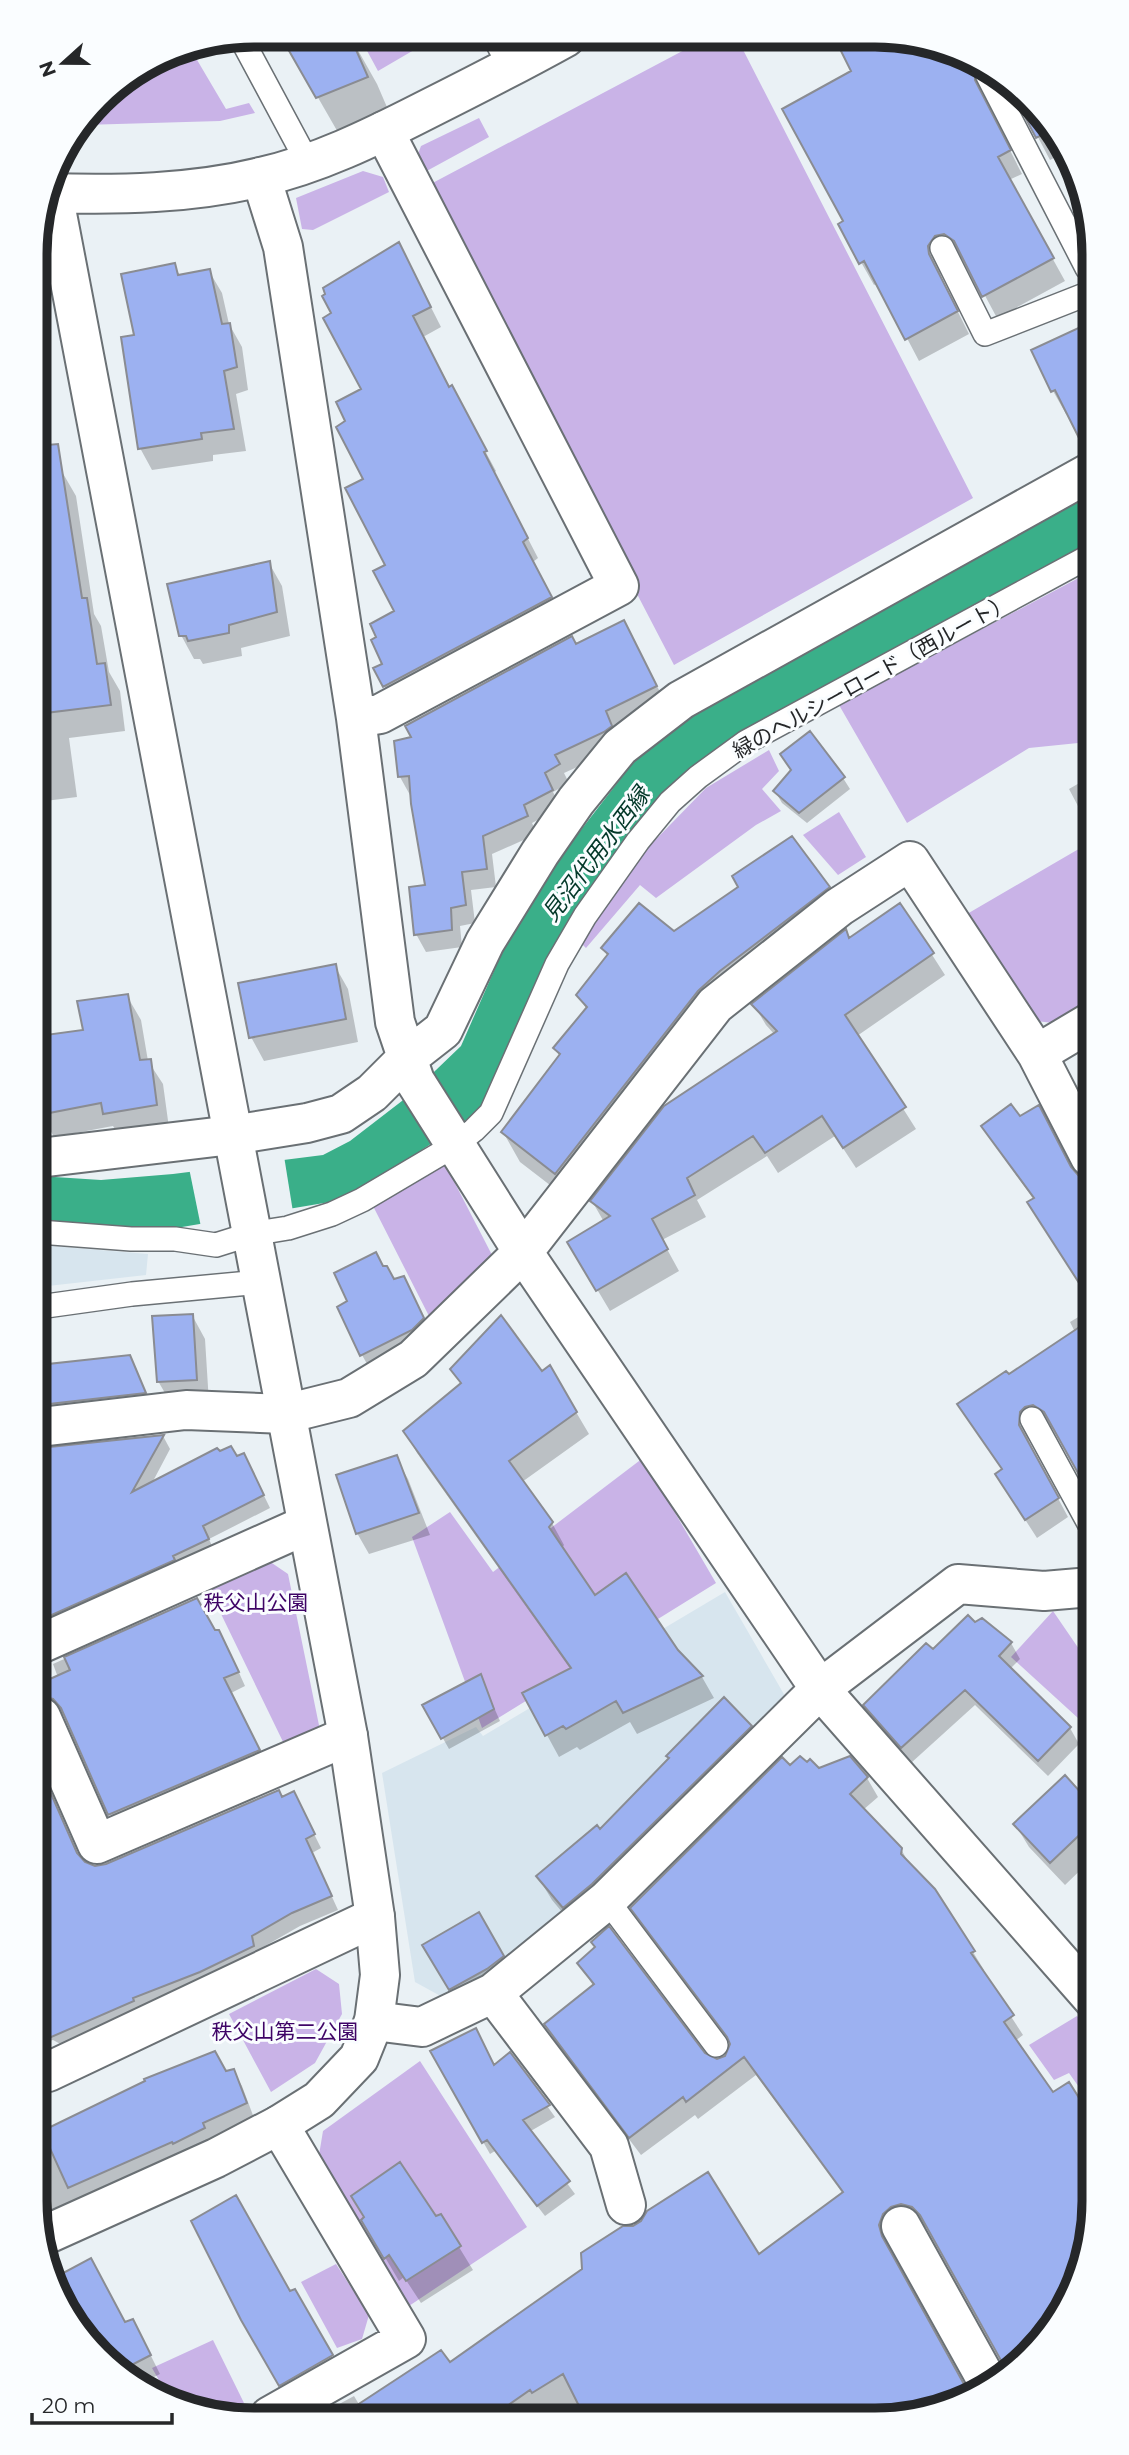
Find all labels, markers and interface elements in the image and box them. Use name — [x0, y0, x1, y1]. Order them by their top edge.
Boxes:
north arrow — [28, 28, 98, 98]
text: N — [34, 58, 61, 80]
street label: 緑のヘルシーロード（西ルート） — [728, 589, 1016, 763]
water label: 見沼代用水西縁 — [536, 779, 657, 927]
park label: 秩父山公園 — [204, 1590, 309, 1615]
park label: 秩父山第二公園 — [212, 2019, 359, 2044]
scale bar — [32, 2382, 172, 2426]
text: 20 m — [42, 2393, 96, 2418]

